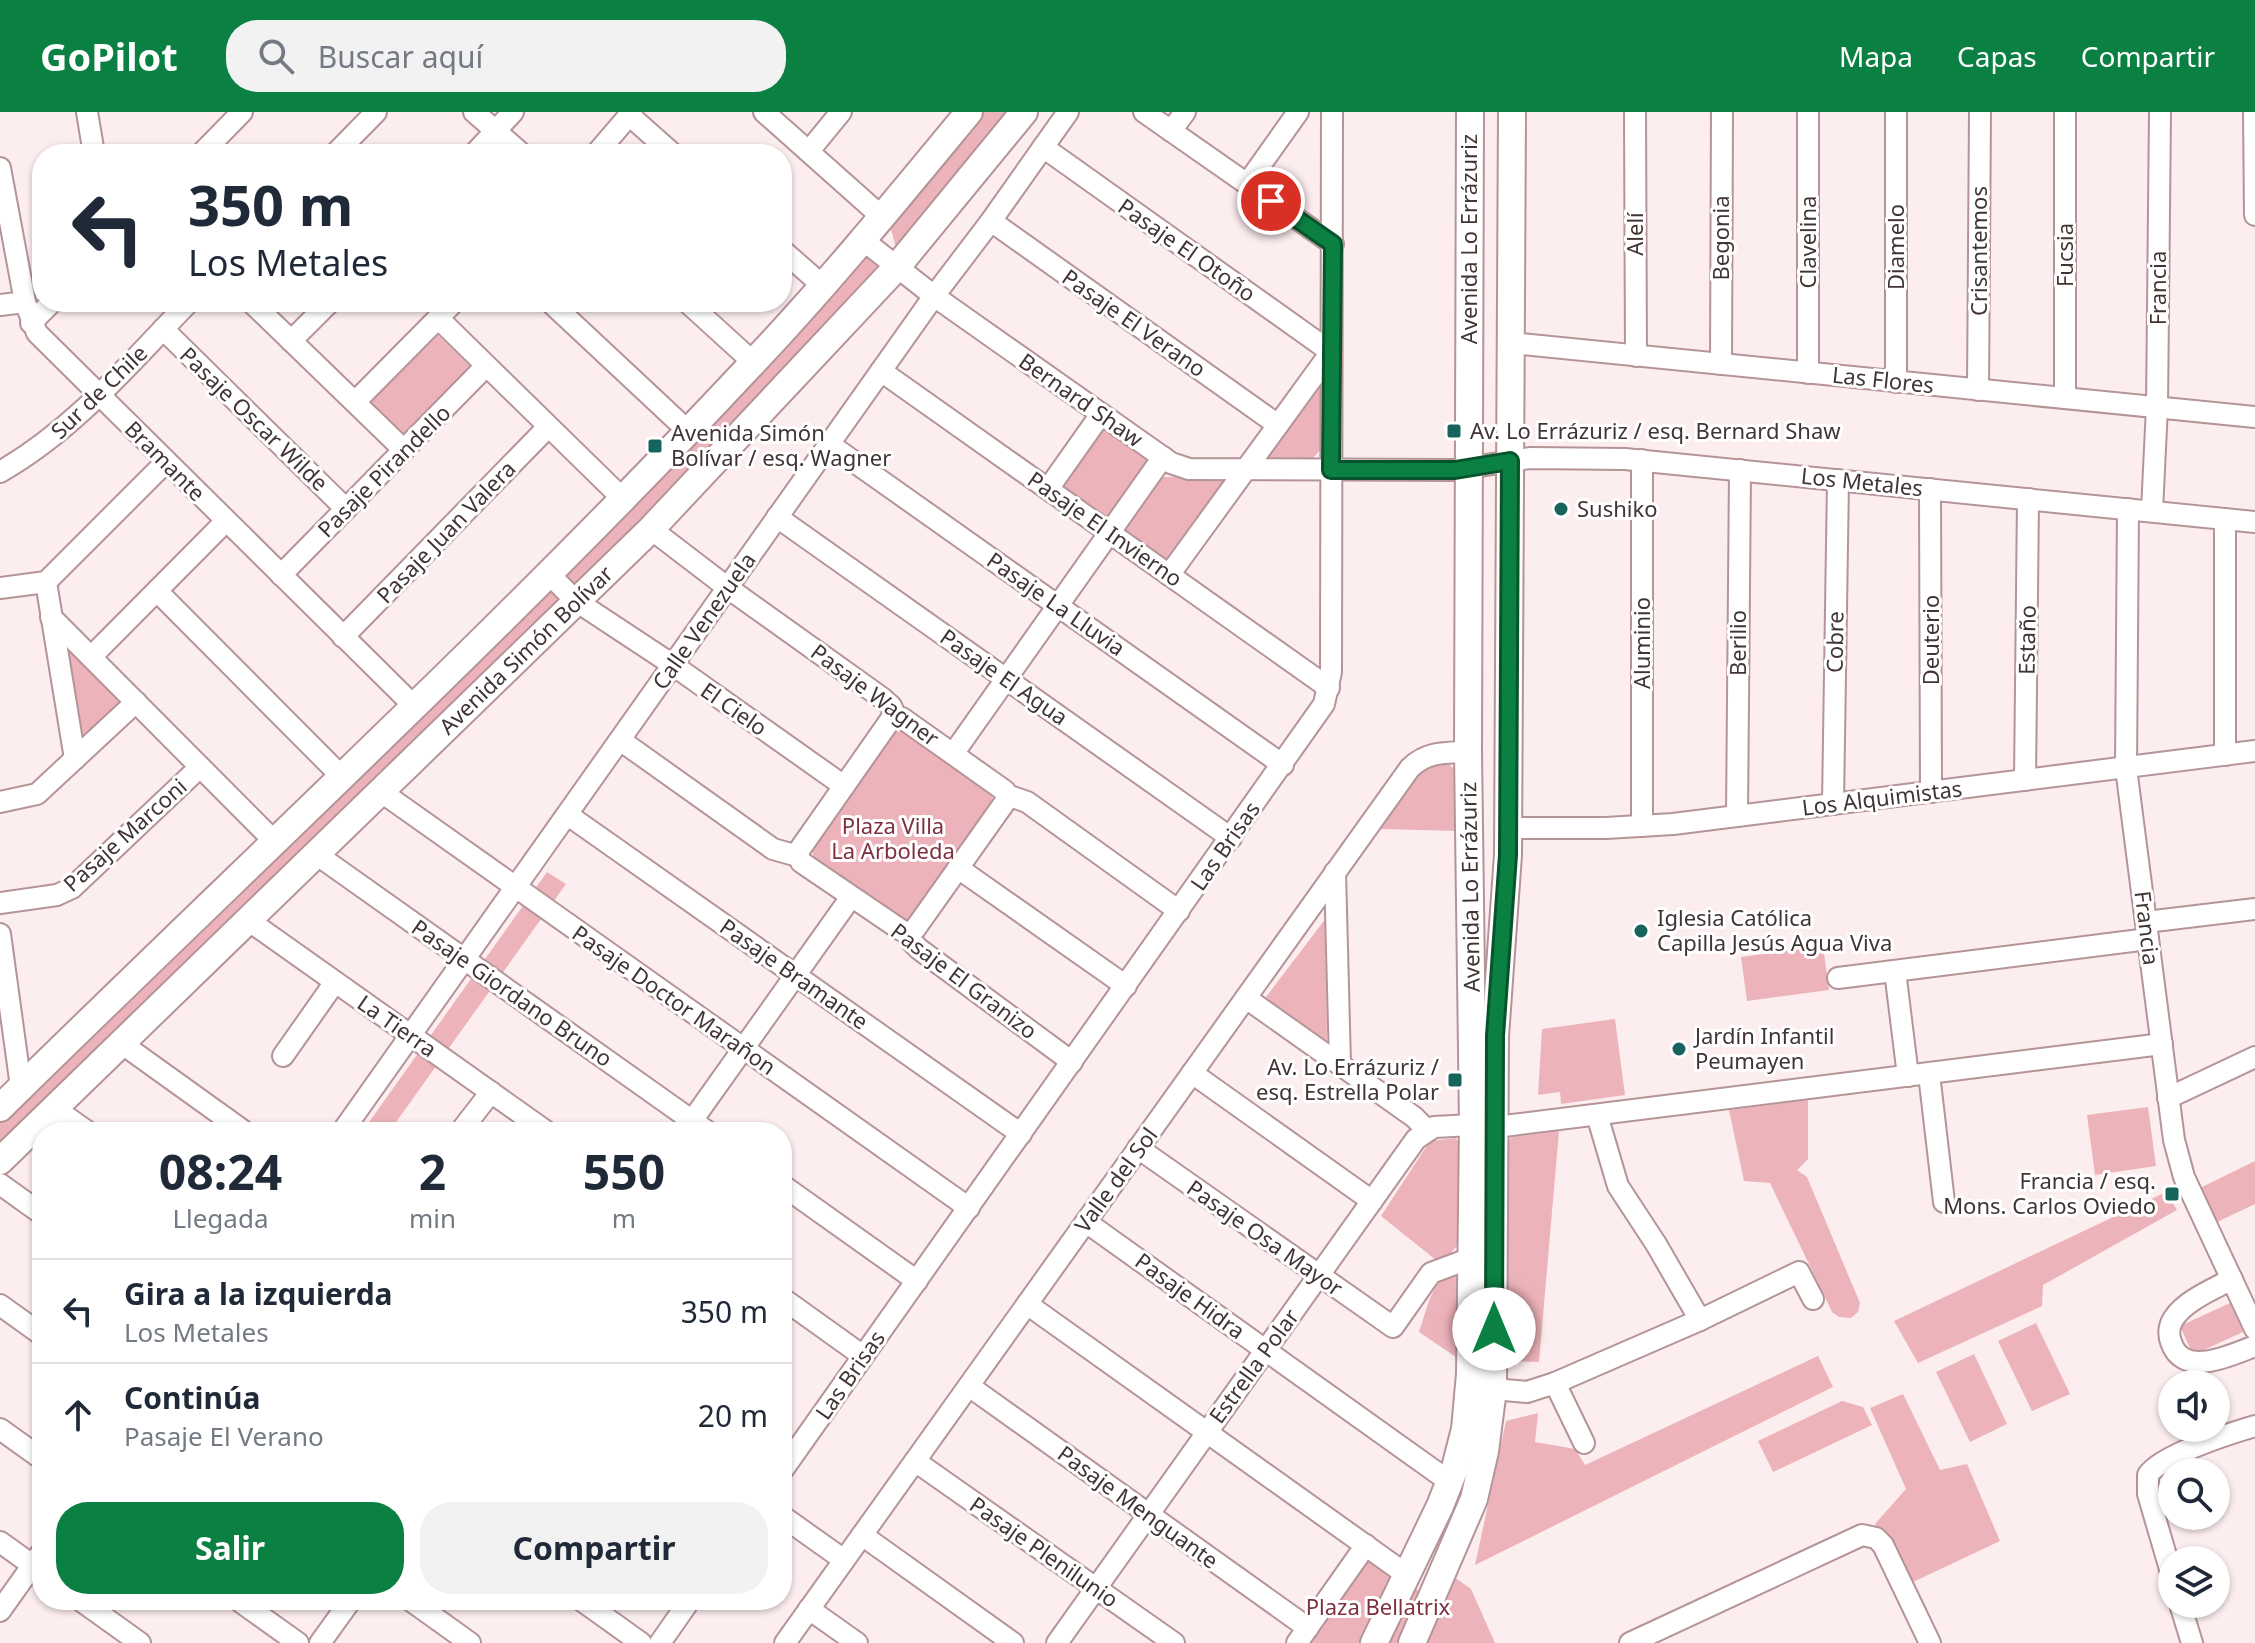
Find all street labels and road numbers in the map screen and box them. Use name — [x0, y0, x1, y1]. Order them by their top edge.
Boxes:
street label: Avenida Lo Errázuriz — [1453, 134, 1483, 344]
street label: Crisantemos — [1963, 186, 1993, 316]
street label: Pasaje El Otoño — [1113, 191, 1262, 308]
street label: Begonia — [1705, 195, 1735, 281]
street label: Clavelina — [1792, 196, 1822, 288]
street label: Diamelo — [1880, 204, 1910, 290]
street label: Alelí — [1619, 211, 1649, 256]
street label: Fucsia — [2049, 223, 2079, 287]
street label: Francia — [2142, 251, 2172, 325]
street label: Pasaje El Verano — [1057, 261, 1212, 383]
street label: Sur de Chile — [43, 338, 153, 445]
street label: Pasaje Oscar Wilde — [174, 340, 335, 497]
street label: Bernard Shaw — [1014, 345, 1150, 453]
street label: Las Flores — [1831, 359, 1935, 399]
street label: Pasaje Pirandello — [310, 397, 456, 543]
street label: Bramante — [119, 414, 212, 507]
street label: Pasaje Juan Valera — [369, 453, 521, 609]
street label: Los Metales — [1800, 460, 1925, 502]
street label: Pasaje El Invierno — [1022, 464, 1189, 593]
street label: Pasaje La Lluvia — [982, 544, 1131, 662]
street label: Calle Venezuela — [645, 546, 762, 695]
street label: Avenida Simón Bolívar — [432, 558, 619, 740]
street label: Deuterio — [1915, 595, 1945, 685]
street label: Aluminio — [1626, 597, 1656, 689]
street label: Estaño — [2010, 605, 2042, 675]
street label: Berilio — [1722, 610, 1752, 676]
street label: Cobre — [1818, 611, 1850, 673]
street label: Pasaje El Agua — [935, 621, 1074, 731]
street label: Pasaje Wagner — [805, 636, 946, 752]
street label: El Cielo — [695, 674, 774, 742]
street label: Pasaje Marconi — [56, 771, 192, 898]
street label: Los Alquimistas — [1800, 772, 1964, 822]
street label: Avenida Lo Errázuriz — [1452, 782, 1486, 992]
street label: Las Brisas — [1182, 795, 1266, 896]
street label: Francia — [2129, 889, 2167, 967]
street label: Pasaje Bramante — [715, 911, 875, 1036]
street label: Pasaje Giordano Bruno — [406, 912, 619, 1073]
street label: Pasaje El Granizo — [885, 915, 1044, 1045]
street label: Pasaje Doctor Marañon — [567, 917, 782, 1081]
street label: La Tierra — [352, 987, 443, 1063]
street label: Valle del Sol — [1067, 1121, 1163, 1238]
street label: Pasaje Osa Mayor — [1182, 1172, 1350, 1302]
street label: Pasaje Hidra — [1130, 1245, 1252, 1345]
street label: Estrella Polar — [1201, 1302, 1305, 1429]
street label: Las Brisas — [807, 1324, 891, 1425]
street label: Pasaje Menguante — [1052, 1438, 1225, 1575]
street label: Pasaje Plenilunio — [964, 1489, 1125, 1614]

